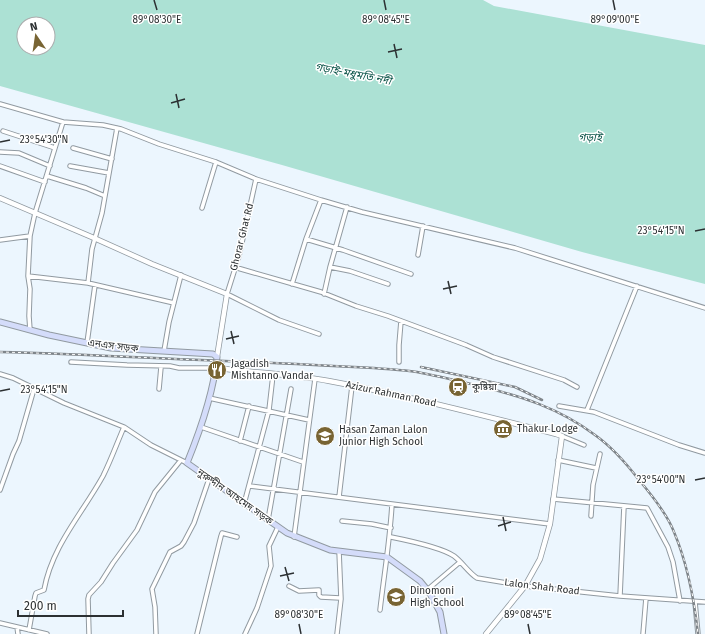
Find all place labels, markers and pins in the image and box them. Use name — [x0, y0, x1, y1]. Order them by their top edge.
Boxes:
place label: Jagadish Mishtanno Vandar — [231, 358, 313, 382]
restaurant icon: Jagadish Mishtanno Vandar — [206, 359, 228, 381]
station icon: কুষ্টিয়া — [447, 376, 469, 398]
place label: কুষ্টিয়া — [471, 381, 497, 393]
museum icon: Thakur Lodge — [492, 418, 514, 440]
place label: Thakur Lodge — [517, 423, 578, 435]
place label: Hasan Zaman Lalon Junior High School — [339, 424, 428, 448]
school or university icon: Hasan Zaman Lalon Junior High School — [314, 425, 336, 447]
place label: Dinomoni High School — [410, 585, 464, 609]
school or university icon: Dinomoni High School — [385, 586, 407, 608]

